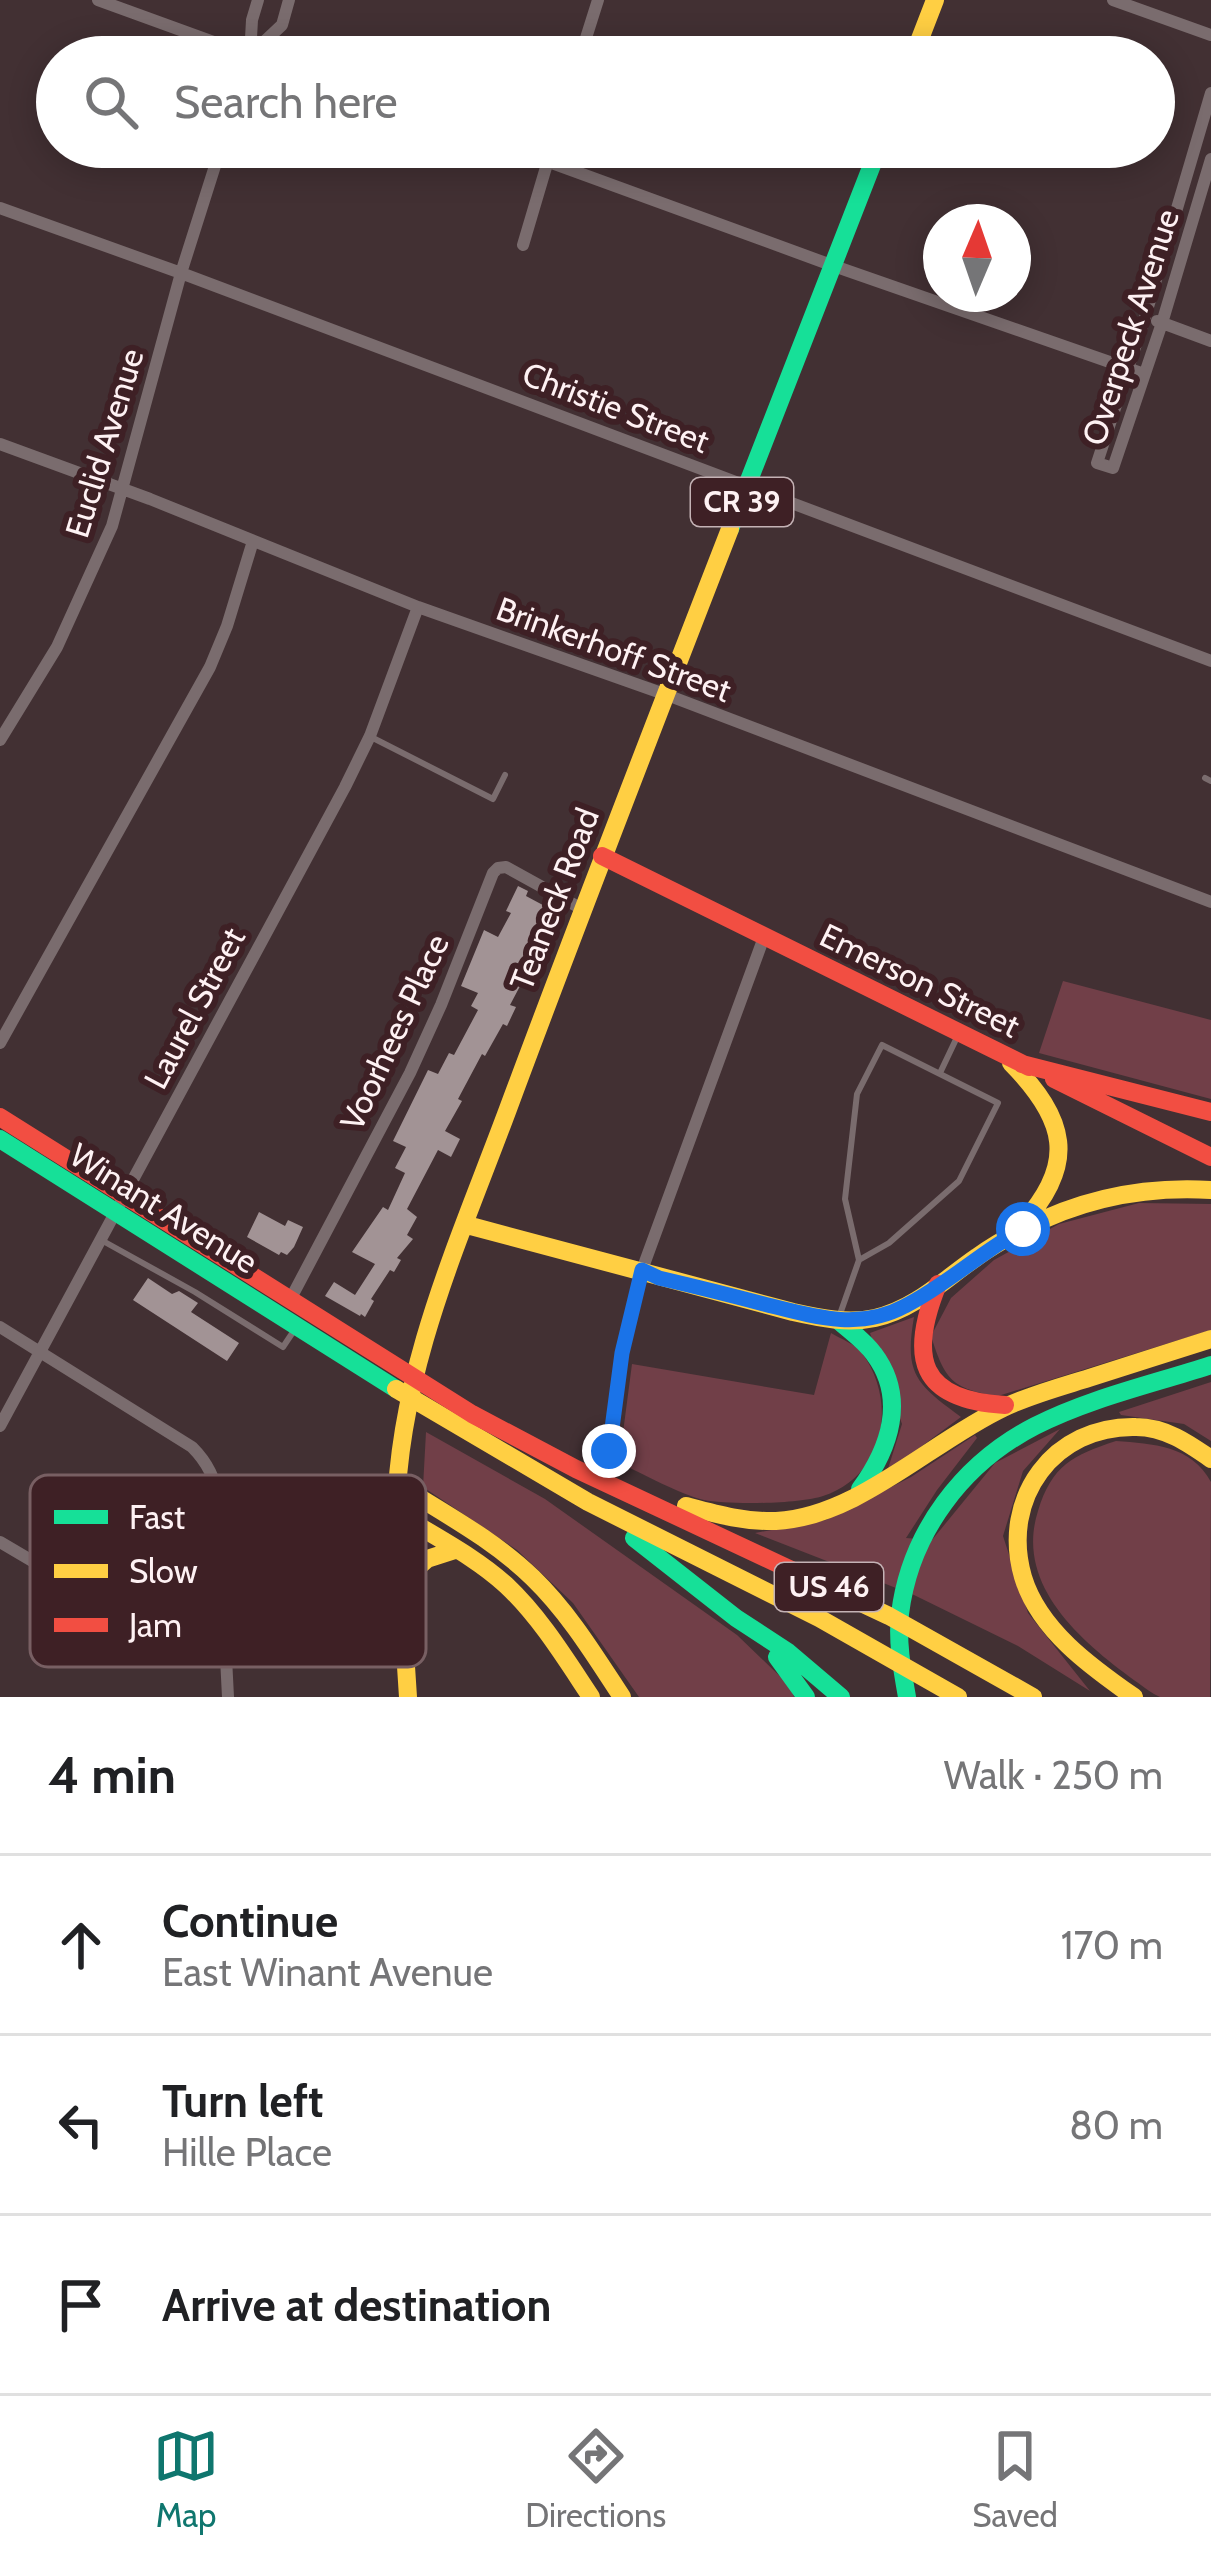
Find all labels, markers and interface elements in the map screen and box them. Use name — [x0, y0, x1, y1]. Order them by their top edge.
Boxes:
search box — [36, 36, 1175, 168]
icon: search — [78, 69, 144, 135]
text: Search here — [174, 75, 398, 129]
north arrow — [923, 204, 1031, 312]
street label: Overpeck Avenue — [1073, 204, 1187, 450]
street label: Euclid Avenue — [56, 344, 152, 542]
street label: Christie Street — [517, 353, 715, 461]
road number: CR 39 — [691, 478, 793, 526]
street label: Brinkerhoff Street — [491, 588, 737, 710]
street label: Teaneck Road — [501, 802, 607, 996]
street label: Emerson Street — [814, 915, 1026, 1045]
street label: Laurel Street — [135, 921, 253, 1095]
street label: Voorhees Place — [331, 928, 457, 1136]
street label: Winant Avenue — [63, 1134, 265, 1282]
route start — [996, 1202, 1050, 1256]
route end — [582, 1424, 636, 1478]
legend — [30, 1475, 426, 1667]
text: Fast — [129, 1497, 185, 1537]
text: Slow — [129, 1551, 198, 1591]
road number: US 46 — [775, 1563, 883, 1611]
text: Jam — [128, 1605, 182, 1645]
text: 4 min — [48, 1744, 176, 1806]
text: Walk · 250 m — [944, 1751, 1163, 1799]
text: Continue — [162, 1894, 338, 1948]
icon: ahead — [48, 1912, 114, 1978]
text: 170 m — [1061, 1921, 1163, 1969]
text: East Winant Avenue — [162, 1948, 493, 1996]
text: Turn left — [162, 2074, 324, 2128]
icon: left — [48, 2092, 114, 2158]
text: 80 m — [1069, 2101, 1163, 2149]
text: Hille Place — [162, 2128, 332, 2176]
icon: arrive — [48, 2272, 114, 2338]
text: Arrive at destination — [162, 2278, 551, 2332]
tab: Map — [153, 2423, 219, 2535]
tab: Directions — [525, 2423, 666, 2535]
tab: Saved — [972, 2423, 1058, 2535]

